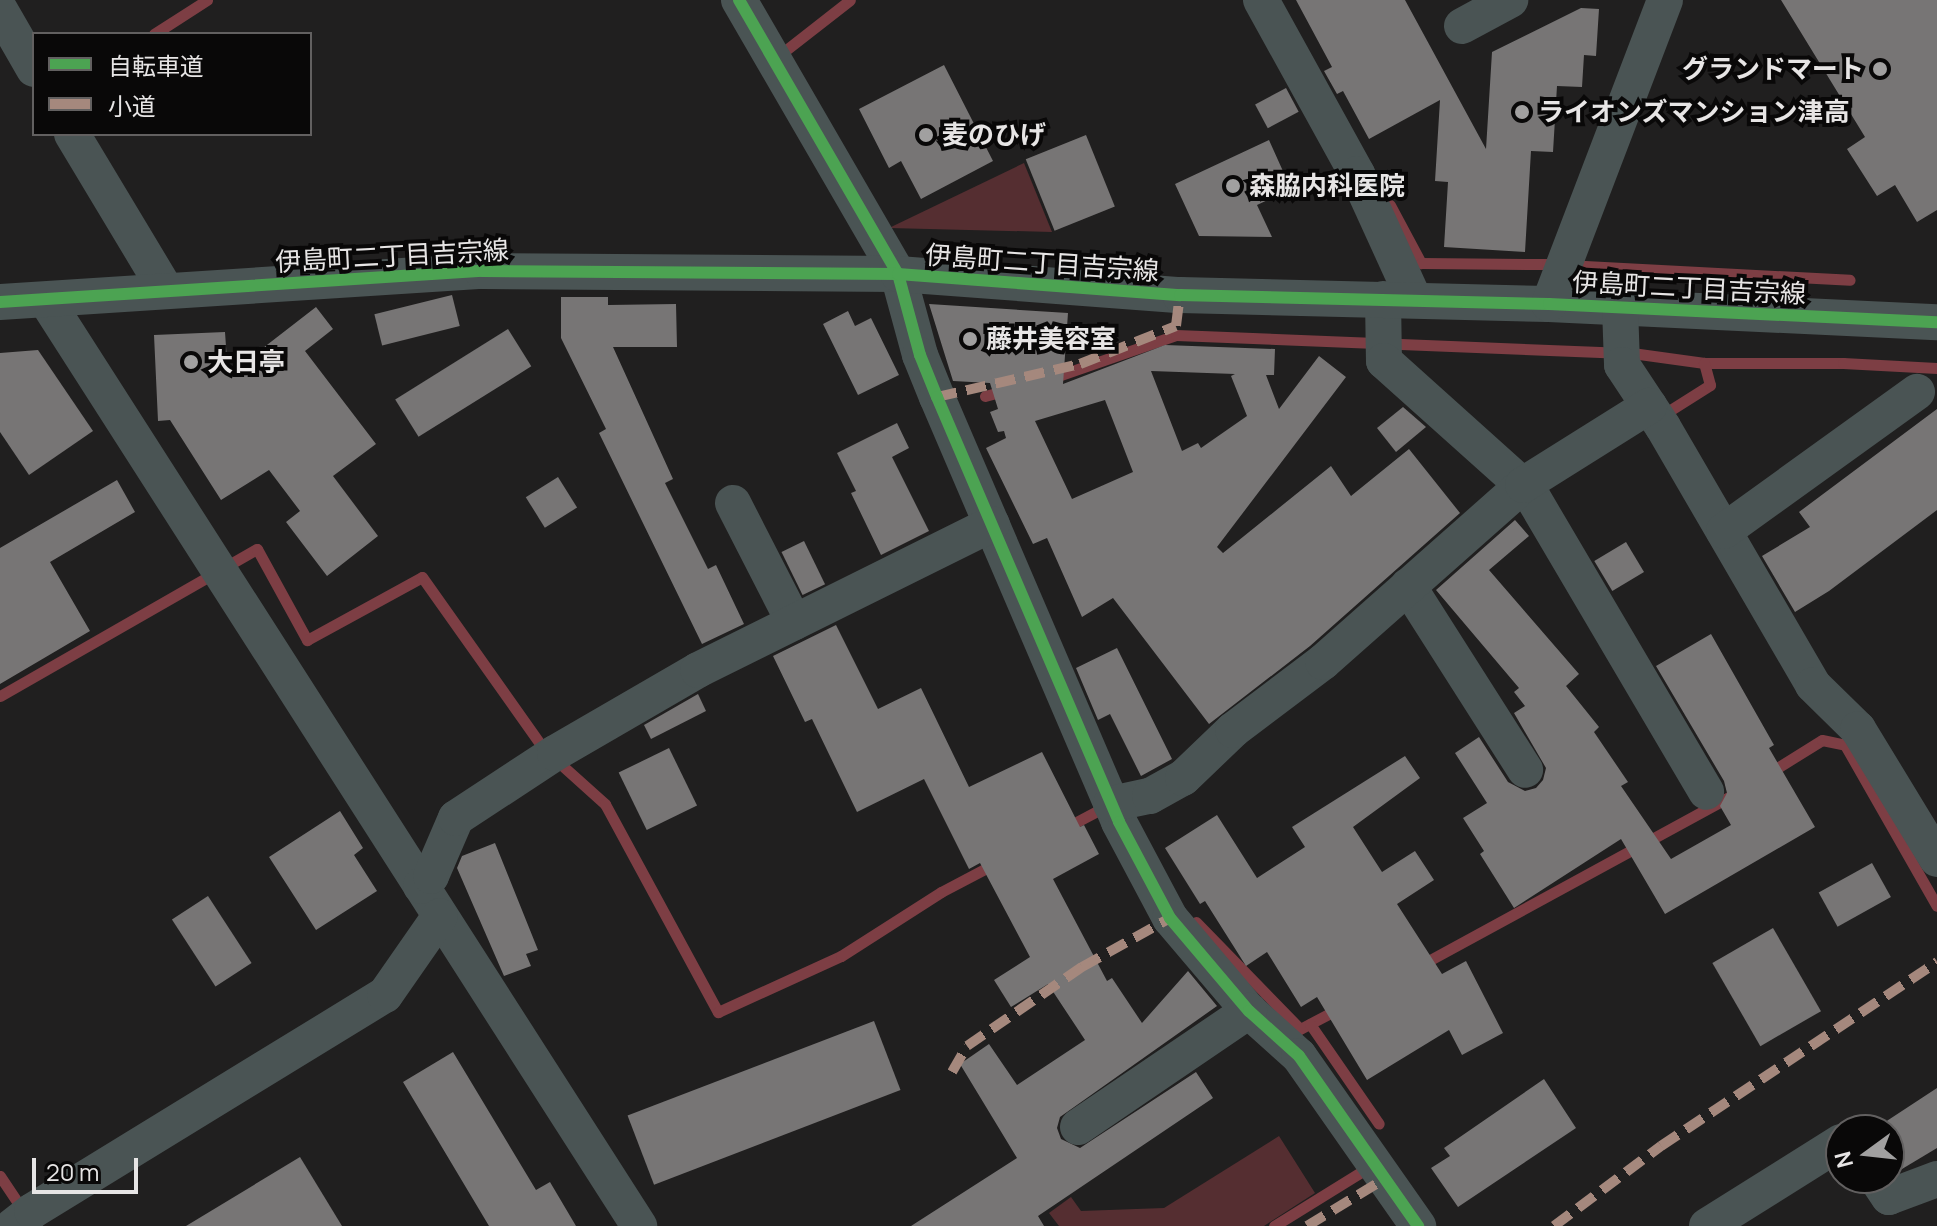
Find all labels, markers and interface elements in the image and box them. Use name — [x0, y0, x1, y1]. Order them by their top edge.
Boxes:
legend — [32, 32, 312, 136]
text: 自転車道 — [108, 49, 204, 82]
place label: グランドマート — [1682, 53, 1864, 85]
marker: グランドマート — [1871, 60, 1889, 78]
text: 小道 — [108, 89, 156, 122]
place label: ライオンズマンション津高 — [1538, 96, 1850, 128]
marker: ライオンズマンション津高 — [1513, 103, 1531, 121]
place label: 麦のひげ — [942, 119, 1046, 151]
marker: 麦のひげ — [917, 126, 935, 144]
place label: 森脇内科医院 — [1249, 170, 1405, 202]
marker: 森脇内科医院 — [1224, 177, 1242, 195]
street label: 伊島町二丁目吉宗線 — [274, 234, 510, 278]
street label: 伊島町二丁目吉宗線 — [924, 239, 1160, 287]
street label: 伊島町二丁目吉宗線 — [1571, 266, 1807, 310]
place label: 藤井美容室 — [986, 323, 1116, 355]
marker: 藤井美容室 — [961, 330, 979, 348]
place label: 大日亭 — [207, 346, 285, 378]
marker: 大日亭 — [182, 353, 200, 371]
north arrow — [1825, 1114, 1905, 1194]
scale bar — [36, 1142, 142, 1192]
text: N — [1827, 1148, 1860, 1171]
text: 20 m — [46, 1155, 99, 1188]

